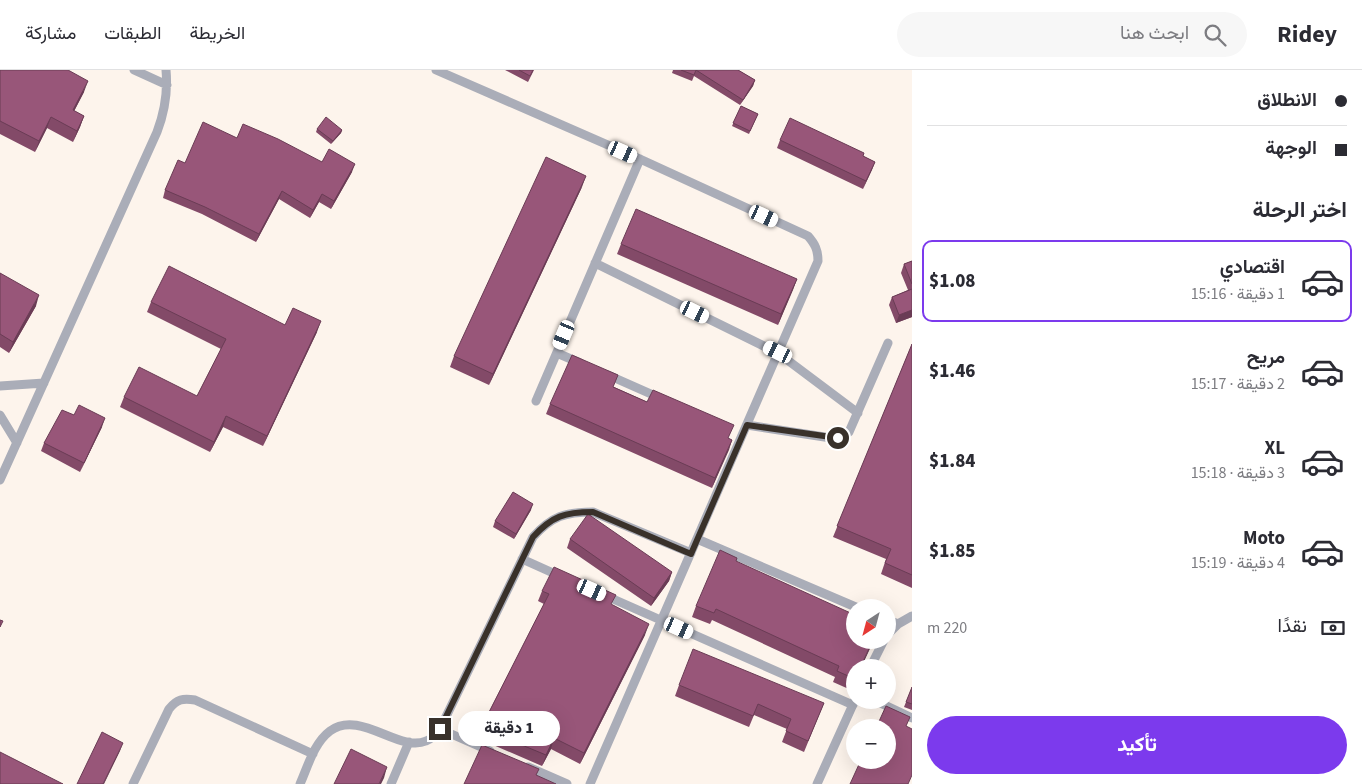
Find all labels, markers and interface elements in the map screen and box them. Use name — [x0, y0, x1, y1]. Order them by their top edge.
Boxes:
search box — [897, 12, 1247, 57]
text: Ridey — [1277, 17, 1337, 52]
text: ابحث هنا — [1120, 20, 1189, 47]
text: مشاركة — [25, 21, 76, 46]
text: الطبقات — [104, 21, 161, 46]
text: الخريطة — [189, 21, 245, 46]
icon: search — [1201, 21, 1229, 49]
text: الانطلاق — [1257, 87, 1317, 114]
text: الوجهة — [1265, 135, 1317, 162]
car — [606, 139, 639, 165]
text: اختر الرحلة — [1252, 194, 1347, 226]
car — [747, 203, 780, 229]
text: اقتصادي — [1220, 254, 1285, 281]
icon: car — [1300, 259, 1345, 304]
text: $1.08 — [929, 268, 975, 295]
text: 1 دقيقة · 15:16 — [1191, 283, 1285, 305]
car — [678, 299, 711, 325]
car — [551, 318, 576, 352]
car — [761, 339, 794, 365]
text: مريح — [1247, 344, 1285, 371]
icon: car — [1300, 349, 1345, 394]
text: $1.46 — [929, 358, 975, 385]
text: 2 دقيقة · 15:17 — [1191, 373, 1285, 395]
route start — [827, 427, 849, 449]
text: XL — [1264, 435, 1285, 462]
icon: car — [1300, 439, 1345, 484]
text: $1.84 — [929, 448, 975, 475]
text: 3 دقيقة · 15:18 — [1191, 462, 1285, 484]
text: Moto — [1243, 525, 1285, 552]
icon: car — [1300, 529, 1345, 574]
text: $1.85 — [929, 538, 975, 565]
text: 4 دقيقة · 15:19 — [1191, 552, 1285, 574]
car — [575, 577, 608, 603]
north arrow — [846, 599, 896, 649]
map controls — [846, 599, 896, 769]
text: نقدًا — [1278, 613, 1307, 640]
icon: cash — [1319, 614, 1347, 642]
car — [662, 615, 695, 641]
text: 220 m — [927, 617, 967, 639]
button: + — [846, 659, 896, 709]
callout: 1 دقيقة — [458, 712, 560, 746]
button: تأكيد — [927, 716, 1347, 774]
text: 1 دقيقة — [484, 717, 534, 739]
route end — [429, 718, 451, 740]
button: − — [846, 719, 896, 769]

